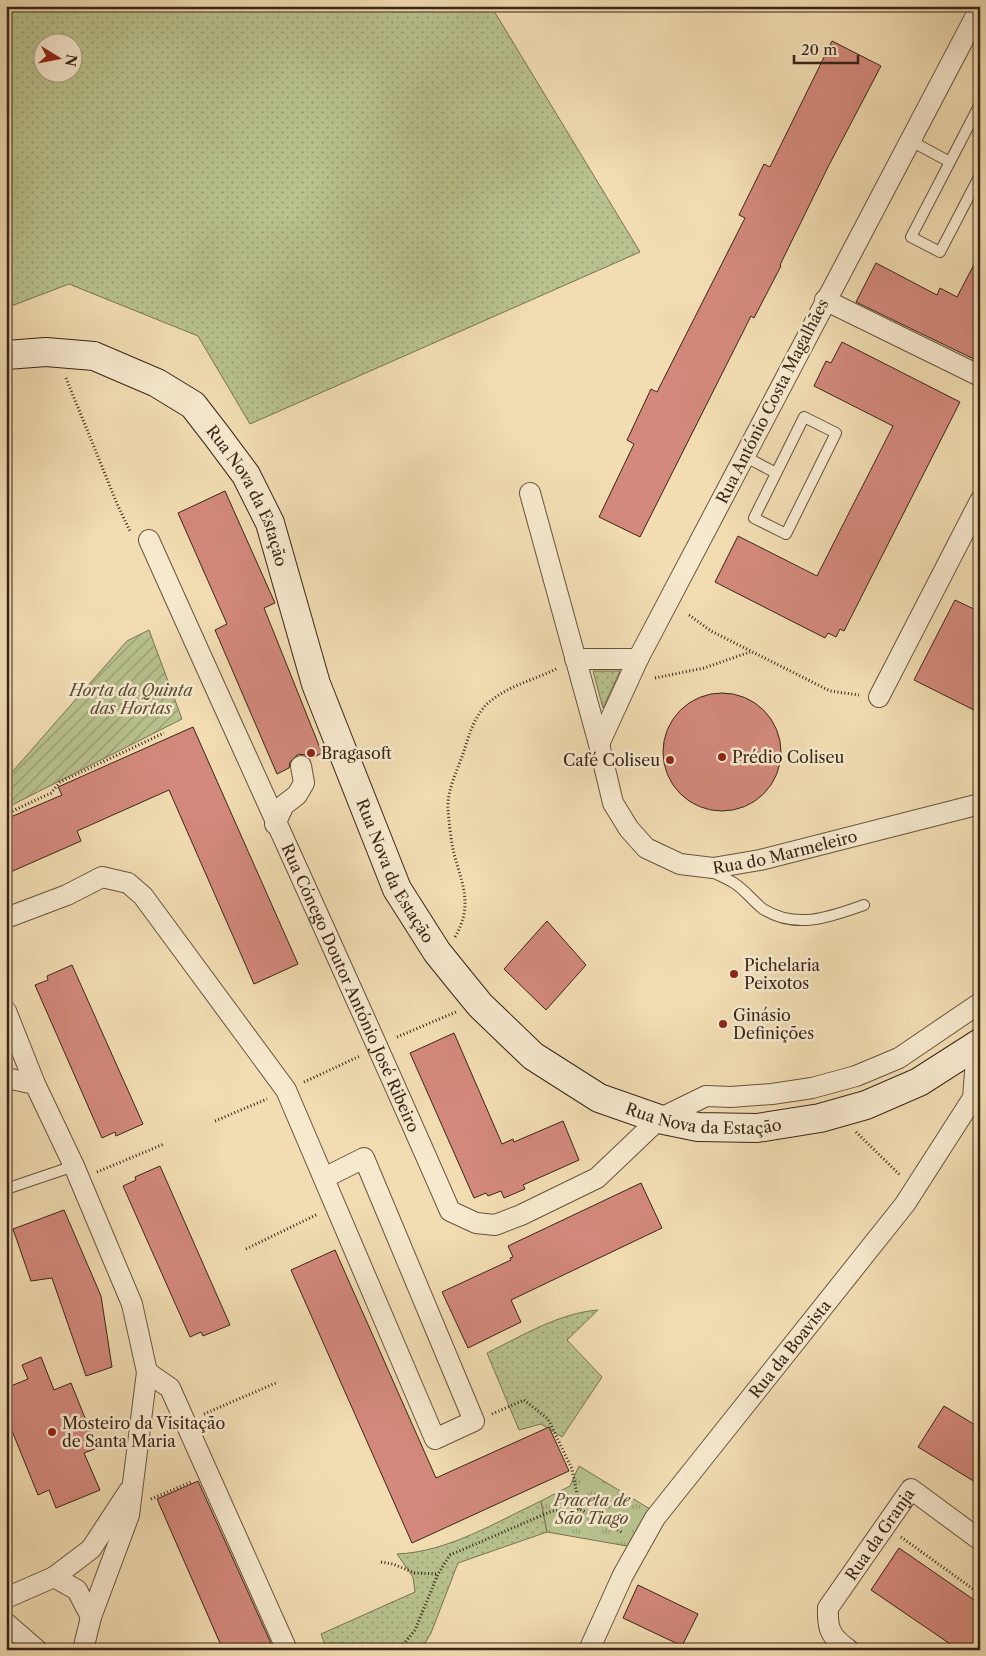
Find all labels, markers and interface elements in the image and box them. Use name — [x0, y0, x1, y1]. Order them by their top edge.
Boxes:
north arrow — [32, 32, 82, 82]
scale bar — [794, 32, 857, 64]
text: 20 m — [801, 40, 837, 59]
text: N — [61, 53, 81, 68]
street label: Rua António Costa Magalhães — [711, 295, 833, 507]
street label: Rua Nova da Estação — [202, 421, 292, 569]
park label: Horta da Quinta das Hortas — [67, 680, 193, 718]
place label: Bragasoft — [321, 743, 392, 763]
marker: Bragasoft — [305, 747, 317, 759]
place label: Prédio Coliseu — [732, 747, 844, 767]
place label: Café Coliseu — [563, 750, 660, 770]
marker: Prédio Coliseu — [716, 751, 728, 763]
marker: Café Coliseu — [664, 754, 676, 766]
street label: Rua Nova da Estação — [352, 796, 439, 947]
street label: Rua do Marmeleiro — [711, 826, 860, 878]
street label: Rua Cónego Doutor António José Ribeiro — [277, 840, 424, 1135]
place label: Pichelaria Peixotos — [744, 955, 821, 993]
marker: Pichelaria Peixotos — [728, 968, 740, 980]
place label: Ginásio Definições — [733, 1005, 814, 1043]
marker: Ginásio Definições — [717, 1018, 729, 1030]
street label: Rua Nova da Estação — [623, 1098, 783, 1138]
street label: Rua da Boavista — [745, 1295, 835, 1402]
place label: Mosteiro da Visitação de Santa Maria — [62, 1413, 226, 1451]
marker: Mosteiro da Visitação de Santa Maria — [46, 1426, 58, 1438]
street label: Rua da Granja — [841, 1484, 919, 1584]
park label: Praceta de São Tiago — [552, 1490, 632, 1528]

